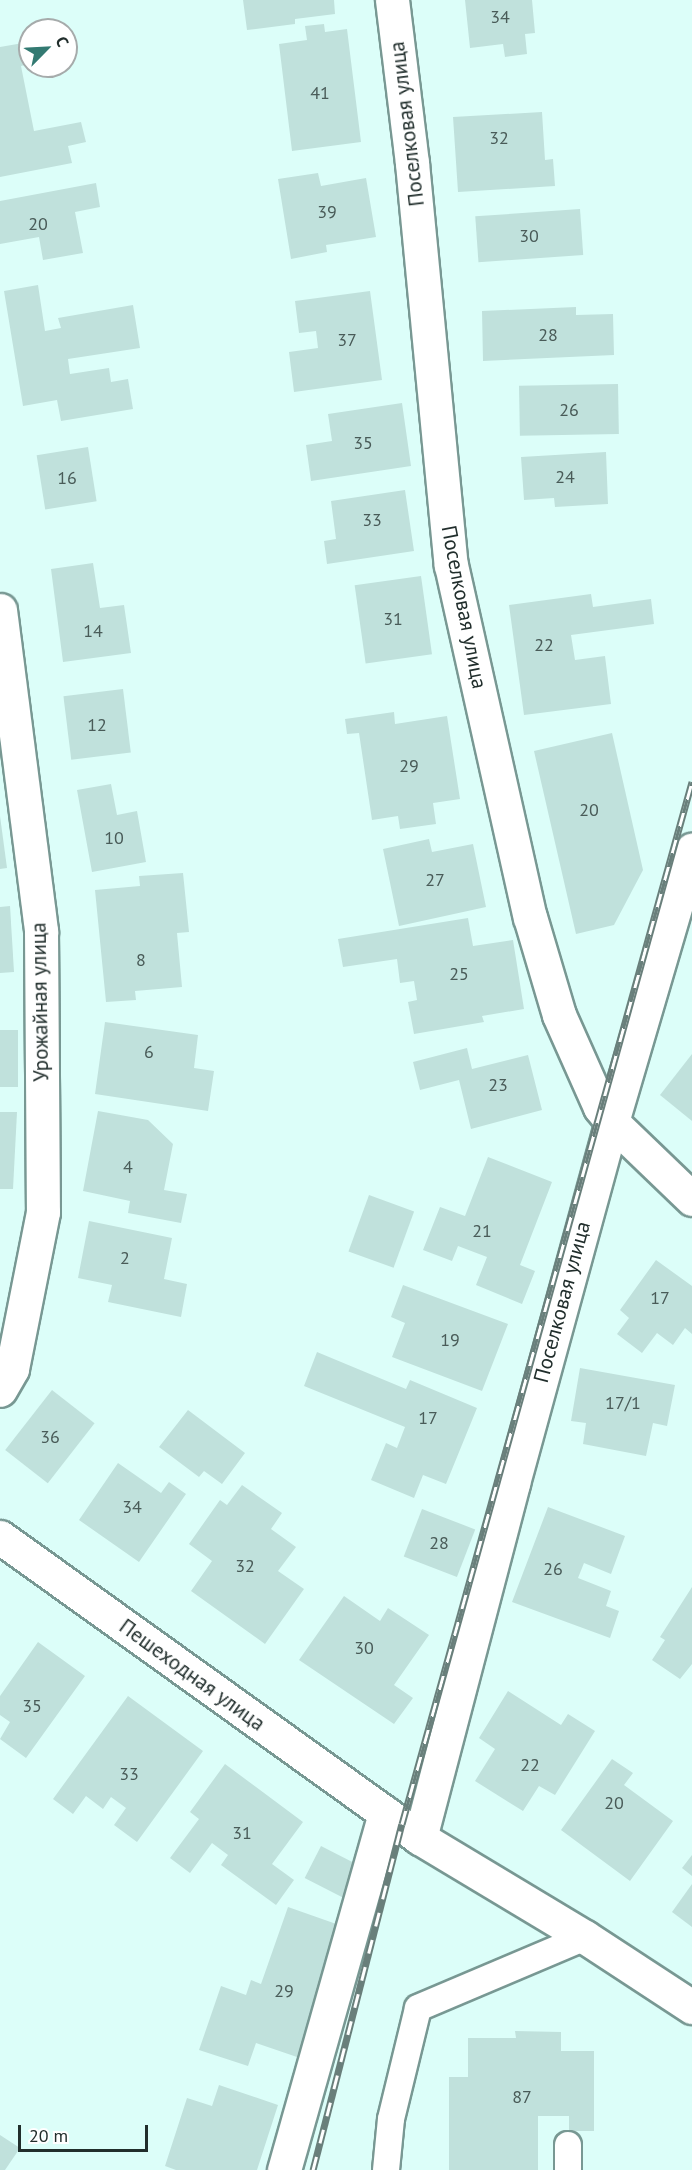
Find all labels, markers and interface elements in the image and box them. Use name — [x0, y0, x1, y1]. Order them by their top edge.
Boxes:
house number: 34 — [490, 6, 510, 28]
north arrow — [18, 18, 78, 78]
text: С — [52, 33, 74, 50]
street label: Поселковая улица — [384, 40, 430, 208]
house number: 41 — [310, 82, 330, 104]
house number: 32 — [489, 127, 509, 149]
house number: 39 — [317, 201, 337, 223]
house number: 20 — [28, 213, 48, 235]
house number: 30 — [519, 225, 539, 247]
house number: 28 — [538, 324, 558, 346]
house number: 37 — [337, 329, 357, 351]
house number: 26 — [559, 399, 579, 421]
house number: 35 — [353, 432, 373, 454]
house number: 24 — [555, 466, 575, 488]
house number: 16 — [57, 467, 77, 489]
house number: 33 — [362, 509, 382, 531]
street label: Поселковая улица — [436, 523, 492, 691]
house number: 31 — [383, 608, 403, 630]
house number: 14 — [83, 620, 103, 642]
house number: 22 — [534, 634, 554, 656]
house number: 12 — [87, 714, 107, 736]
house number: 29 — [399, 755, 419, 777]
house number: 20 — [579, 799, 599, 821]
house number: 10 — [104, 827, 124, 849]
house number: 27 — [425, 869, 445, 891]
street label: Урожайная улица — [26, 922, 54, 1082]
house number: 8 — [136, 949, 146, 971]
house number: 25 — [449, 963, 469, 985]
house number: 6 — [144, 1041, 154, 1063]
house number: 23 — [488, 1074, 508, 1096]
house number: 4 — [123, 1156, 133, 1178]
street label: Поселковая улица — [528, 1219, 596, 1385]
house number: 21 — [472, 1220, 492, 1242]
house number: 2 — [120, 1247, 130, 1269]
house number: 17 — [650, 1287, 670, 1309]
house number: 19 — [440, 1329, 460, 1351]
house number: 17/1 — [605, 1392, 641, 1414]
house number: 17 — [418, 1407, 438, 1429]
house number: 36 — [40, 1426, 60, 1448]
house number: 34 — [122, 1496, 142, 1518]
house number: 28 — [429, 1532, 449, 1554]
house number: 32 — [235, 1555, 255, 1577]
house number: 26 — [543, 1558, 563, 1580]
street label: Пешеходная улица — [114, 1614, 270, 1736]
house number: 30 — [354, 1637, 374, 1659]
house number: 35 — [22, 1695, 42, 1717]
house number: 22 — [520, 1754, 540, 1776]
house number: 33 — [119, 1763, 139, 1785]
house number: 20 — [604, 1792, 624, 1814]
house number: 31 — [232, 1822, 252, 1844]
house number: 29 — [274, 1980, 294, 2002]
house number: 87 — [512, 2086, 532, 2108]
scale bar — [21, 2113, 152, 2151]
text: 20 m — [29, 2124, 68, 2147]

